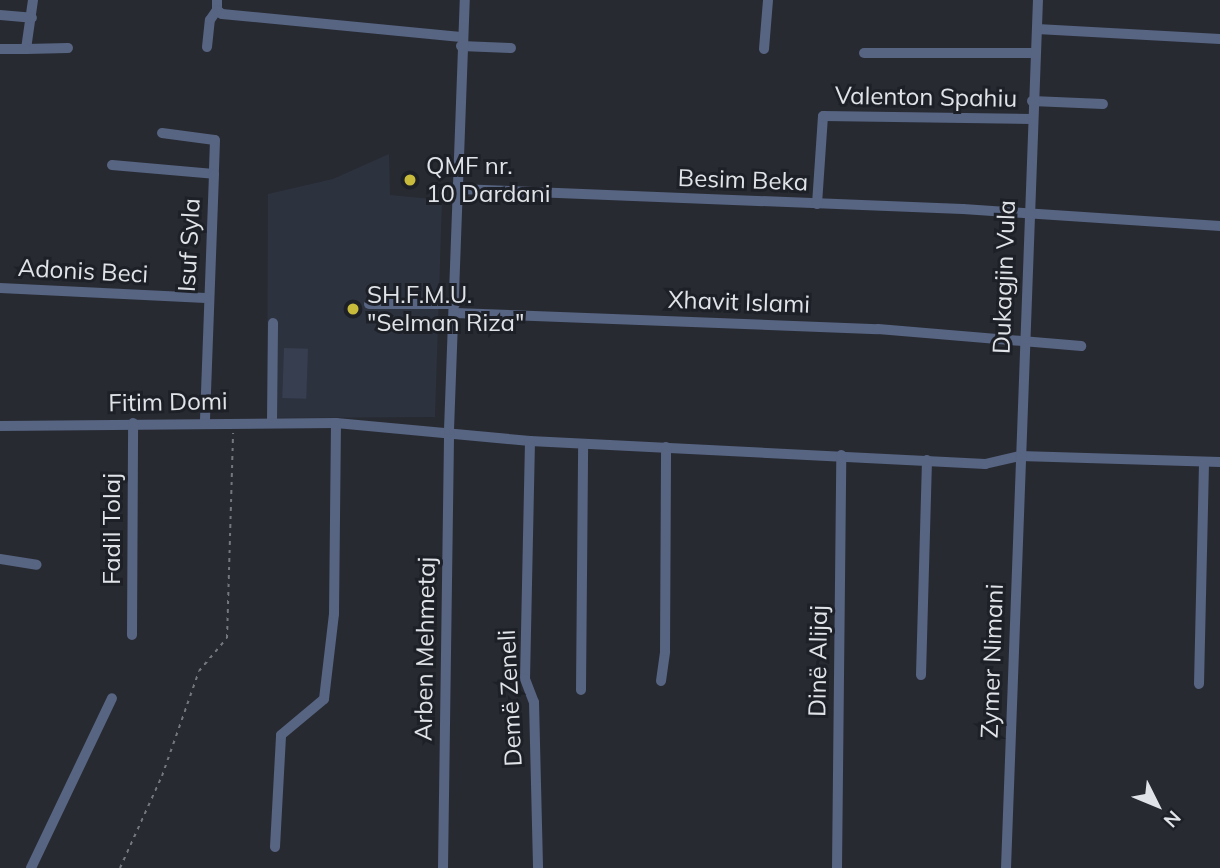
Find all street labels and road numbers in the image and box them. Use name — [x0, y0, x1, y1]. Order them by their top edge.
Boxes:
street label: Valenton Spahiu — [835, 81, 1017, 113]
street label: Besim Beka — [677, 163, 809, 197]
street label: Isuf Syla — [172, 197, 206, 293]
street label: Dukagjin Vula — [987, 199, 1021, 355]
street label: Adonis Beci — [17, 253, 149, 289]
street label: Xhavit Islami — [667, 285, 811, 319]
street label: Fitim Domi — [108, 387, 228, 417]
street label: Fadil Tolaj — [98, 473, 126, 585]
street label: Arben Mehmetaj — [409, 557, 441, 741]
street label: Zymer Nimani — [975, 583, 1009, 739]
street label: Dinë Alijaj — [803, 605, 833, 717]
street label: Demë Zeneli — [492, 629, 528, 767]

